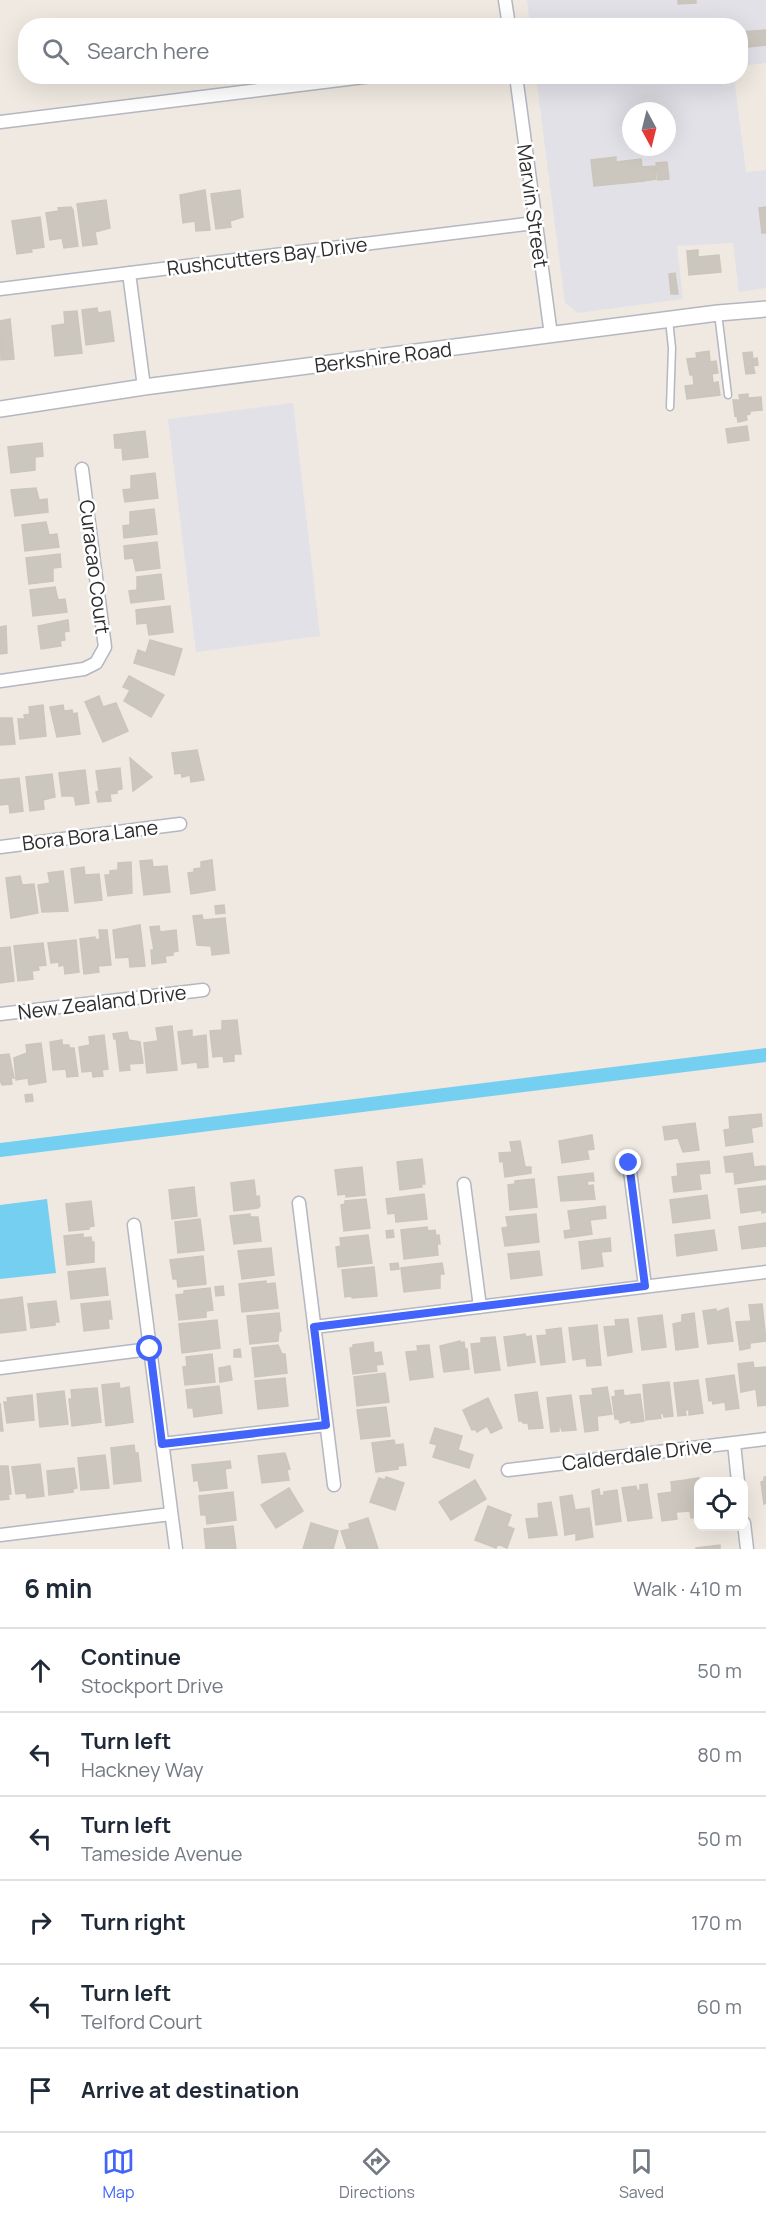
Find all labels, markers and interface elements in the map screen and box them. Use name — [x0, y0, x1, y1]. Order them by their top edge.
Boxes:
search box — [18, 18, 748, 84]
icon: search — [39, 35, 72, 68]
text: Search here — [87, 36, 209, 66]
north arrow — [622, 102, 676, 156]
street label: Marvin Street — [511, 142, 555, 270]
street label: Rushcutters Bay Drive — [165, 230, 369, 282]
street label: Berkshire Road — [313, 335, 453, 379]
street label: Curacao Court — [73, 498, 117, 636]
street label: Bora Bora Lane — [20, 813, 160, 857]
street label: New Zealand Drive — [16, 978, 188, 1026]
route end — [615, 1149, 641, 1175]
route start — [136, 1335, 162, 1361]
street label: Calderdale Drive — [561, 1431, 713, 1477]
map controls — [694, 1477, 748, 1531]
button: locate — [694, 1477, 748, 1531]
text: 6 min — [24, 1570, 92, 1606]
text: Walk · 410 m — [633, 1575, 742, 1602]
text: Continue — [81, 1642, 181, 1672]
icon: ahead — [24, 1654, 57, 1687]
text: 50 m — [697, 1657, 742, 1684]
text: Stockport Drive — [81, 1672, 223, 1699]
text: Turn left — [81, 1726, 171, 1756]
icon: left — [24, 1738, 57, 1771]
text: 80 m — [697, 1741, 742, 1768]
text: Hackney Way — [81, 1756, 204, 1783]
text: Turn left — [81, 1810, 171, 1840]
icon: left — [24, 1822, 57, 1855]
text: 50 m — [697, 1825, 742, 1852]
text: Tameside Avenue — [81, 1840, 242, 1867]
icon: right — [24, 1906, 57, 1939]
text: Turn right — [81, 1907, 186, 1937]
text: 170 m — [691, 1909, 742, 1936]
text: Turn left — [81, 1978, 171, 2008]
icon: left — [24, 1990, 57, 2023]
text: 60 m — [696, 1993, 742, 2020]
text: Telford Court — [81, 2008, 202, 2035]
icon: arrive — [24, 2074, 57, 2107]
text: Arrive at destination — [81, 2075, 299, 2105]
tab: Map — [102, 2145, 135, 2203]
tab: Directions — [339, 2145, 415, 2203]
tab: Saved — [619, 2145, 664, 2203]

